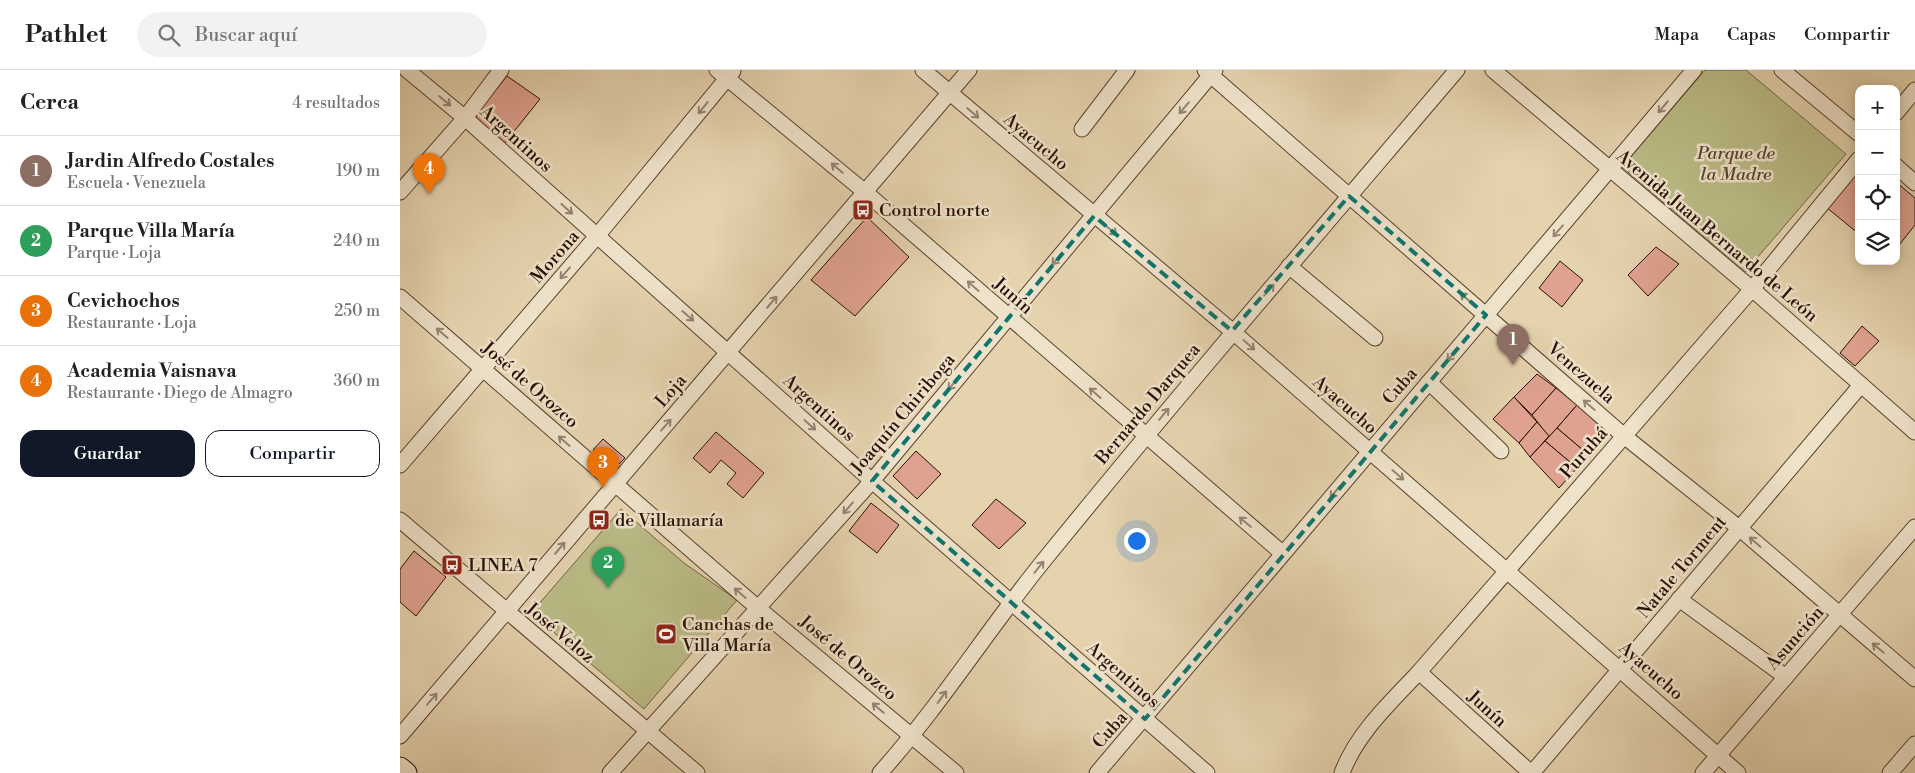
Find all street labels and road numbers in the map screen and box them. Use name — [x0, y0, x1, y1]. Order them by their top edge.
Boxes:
street label: Argentinos — [474, 100, 557, 178]
street label: Ayacucho — [998, 107, 1073, 176]
street label: Avenida Juan Bernardo de León — [1611, 144, 1823, 327]
street label: Morona — [525, 225, 585, 289]
street label: Junín — [988, 272, 1038, 320]
street label: José de Orozco — [476, 336, 583, 433]
street label: Venezuela — [1541, 337, 1620, 409]
street label: Bernardo Darquea — [1090, 338, 1206, 470]
street label: Joaquín Chiriboga — [845, 348, 961, 480]
street label: Cuba — [1378, 362, 1423, 409]
street label: Loja — [650, 369, 692, 413]
street label: Argentinos — [777, 369, 860, 447]
street label: Ayacucho — [1307, 370, 1382, 439]
street label: Puruhá — [1555, 422, 1613, 484]
street label: Natale Torment — [1632, 510, 1732, 623]
street label: José Veloz — [520, 597, 599, 668]
street label: Asunción — [1760, 601, 1829, 675]
street label: José de Orozco — [793, 610, 902, 706]
street label: Argentinos — [1081, 636, 1165, 713]
street label: Ayacucho — [1613, 636, 1688, 705]
street label: Junín — [1462, 685, 1512, 733]
street label: Cuba — [1088, 706, 1133, 753]

